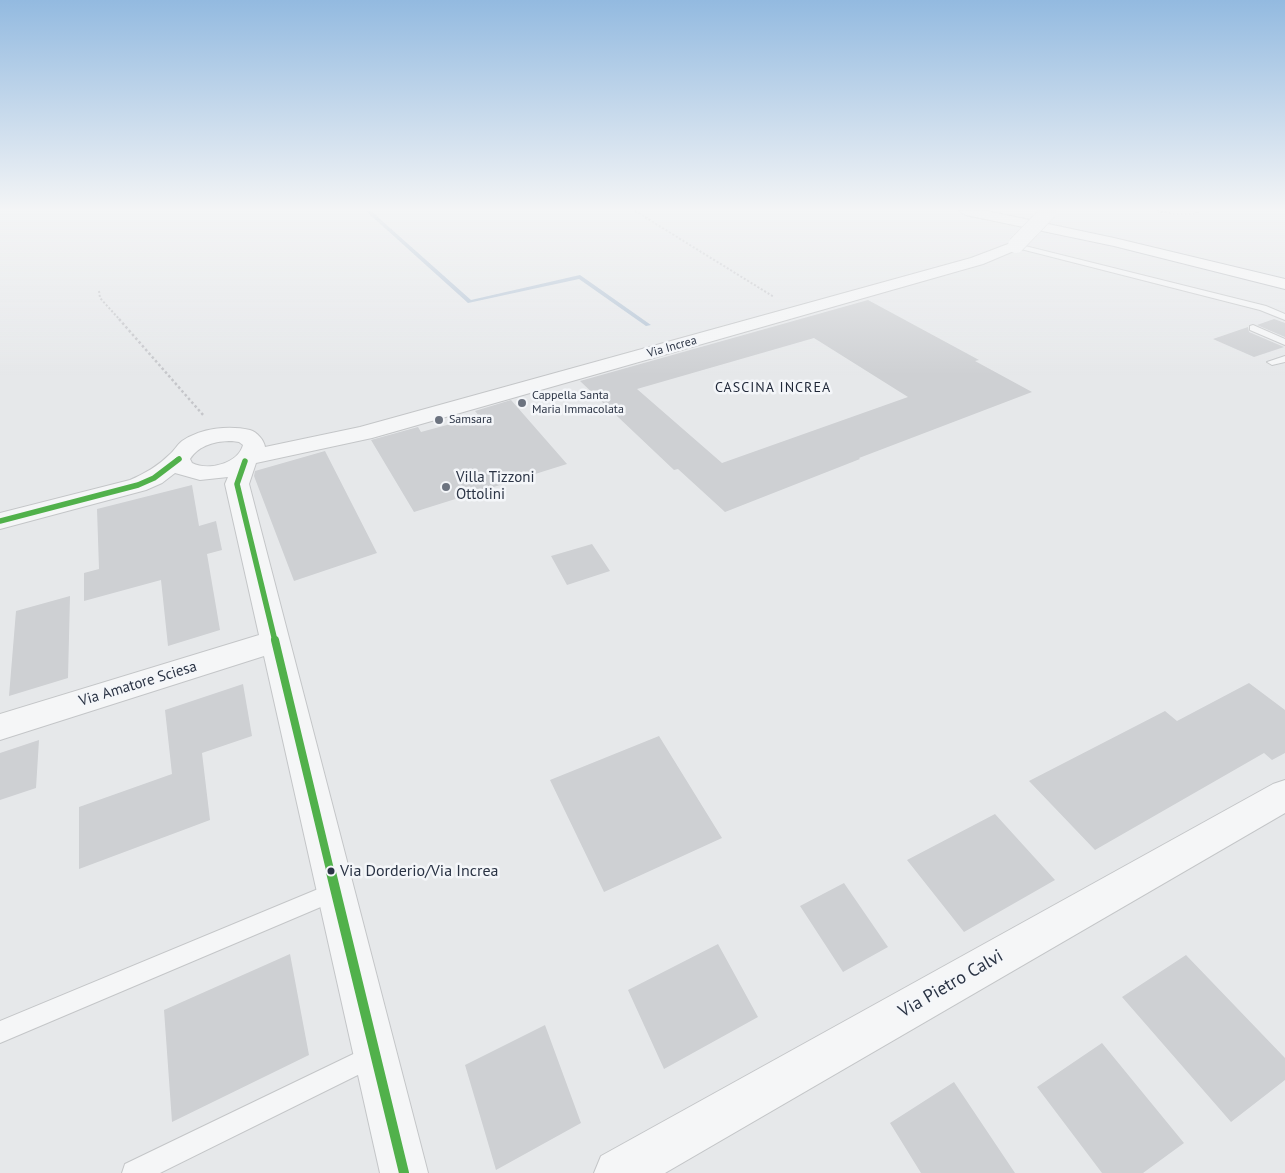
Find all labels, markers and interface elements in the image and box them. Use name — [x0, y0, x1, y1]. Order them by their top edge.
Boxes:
street label: Via Increa — [646, 333, 698, 361]
district label: CASCINA INCREA — [713, 380, 833, 396]
place label: Cappella Santa Maria Immacolata — [532, 389, 624, 417]
marker: Cappella Santa Maria Immacolata — [516, 397, 528, 409]
place label: Samsara — [449, 413, 492, 427]
marker: Samsara — [433, 414, 445, 426]
place label: Villa Tizzoni Ottolini — [456, 469, 535, 504]
marker: Villa Tizzoni Ottolini — [440, 481, 452, 493]
street label: Via Amatore Sciesa — [77, 658, 199, 710]
place label: Via Dorderio/Via Increa — [340, 861, 498, 881]
marker: Via Dorderio/Via Increa — [326, 866, 336, 876]
street label: Via Pietro Calvi — [895, 945, 1007, 1023]

